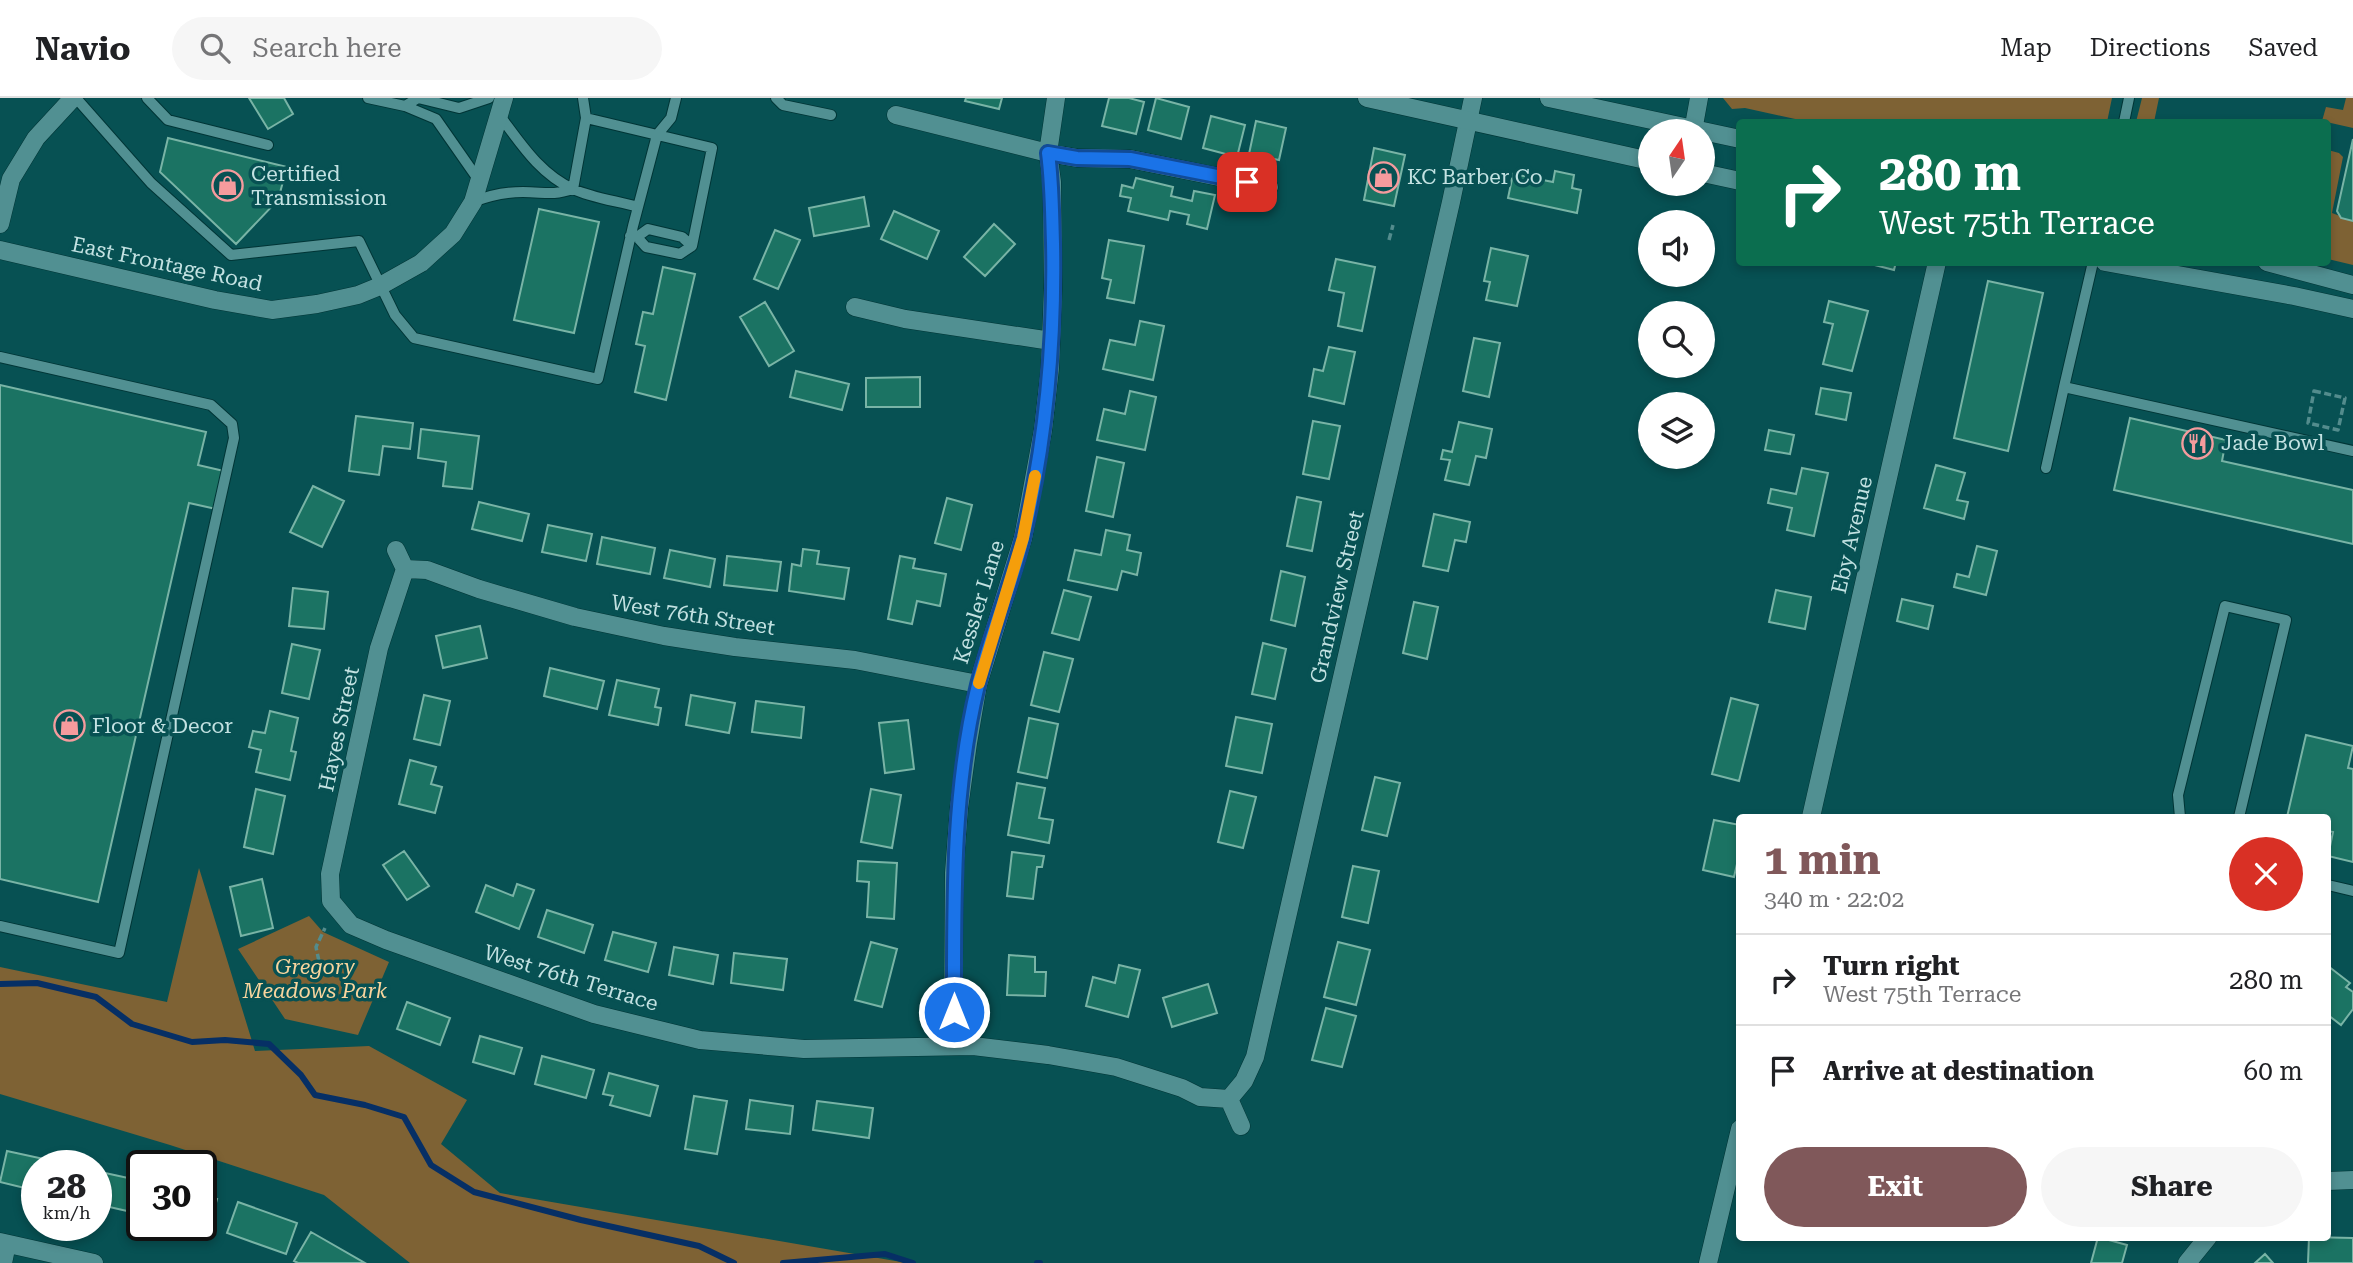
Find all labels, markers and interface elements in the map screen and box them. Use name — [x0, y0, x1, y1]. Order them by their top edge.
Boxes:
search box — [172, 17, 662, 80]
text: Navio — [35, 29, 130, 68]
icon: search — [196, 29, 234, 67]
text: Search here — [252, 33, 401, 63]
text: Map — [2000, 34, 2052, 62]
text: Directions — [2090, 34, 2210, 62]
text: Saved — [2248, 34, 2318, 62]
north arrow — [1638, 119, 1715, 196]
map controls — [1638, 119, 1715, 469]
text: 280 m — [1879, 145, 2021, 202]
icon: right — [1764, 147, 1855, 238]
pin — [1217, 152, 1277, 212]
shop icon: KC Barber Co — [1367, 160, 1401, 194]
place label: Certified Transmission — [251, 162, 388, 210]
icon: arrive — [1228, 163, 1266, 201]
place label: KC Barber Co — [1407, 165, 1543, 189]
shop icon: Certified Transmission — [211, 169, 245, 203]
text: West 75th Terrace — [1879, 204, 2155, 242]
button: sound — [1638, 210, 1715, 287]
street label: East Frontage Road — [69, 232, 265, 296]
button: search — [1638, 301, 1715, 378]
button: layers — [1638, 392, 1715, 469]
restaurant icon: Jade Bowl — [2181, 426, 2215, 460]
place label: Jade Bowl — [2221, 431, 2325, 455]
street label: Eby Avenue — [1827, 474, 1877, 596]
street label: Grandview Street — [1305, 508, 1369, 686]
street label: Kessler Lane — [949, 537, 1009, 667]
street label: West 76th Street — [609, 590, 777, 640]
street label: Hayes Street — [314, 664, 364, 794]
shop icon: Floor & Decor — [52, 709, 86, 743]
place label: Floor & Decor — [92, 714, 233, 738]
text: 1 min — [1764, 835, 1881, 884]
button: close — [2229, 837, 2303, 911]
text: 340 m · 22:02 — [1764, 886, 1904, 913]
street label: West 76th Terrace — [481, 940, 661, 1016]
text: Turn right — [1823, 951, 1959, 981]
park label: Gregory Meadows Park — [242, 955, 388, 1003]
icon: right — [1764, 961, 1802, 999]
text: 280 m — [2229, 965, 2303, 995]
position arrow — [917, 975, 991, 1049]
text: West 75th Terrace — [1823, 981, 2021, 1008]
icon: arrive — [1764, 1052, 1802, 1090]
text: Arrive at destination — [1823, 1056, 2094, 1086]
text: 60 m — [2244, 1056, 2303, 1086]
button: Exit — [1764, 1147, 2027, 1227]
button: Share — [2041, 1147, 2303, 1227]
speed limit sign: 30 — [126, 1150, 217, 1241]
text: 28 — [47, 1166, 86, 1207]
text: km/h — [42, 1202, 91, 1223]

